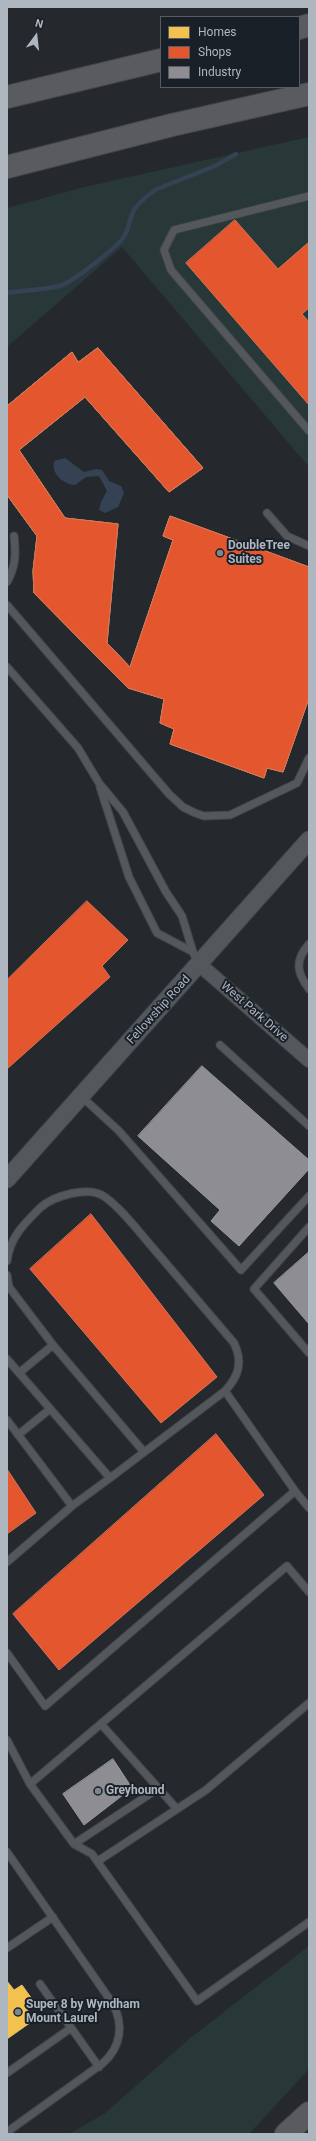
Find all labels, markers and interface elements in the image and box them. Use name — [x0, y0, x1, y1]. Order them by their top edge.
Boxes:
north arrow — [16, 16, 56, 56]
legend — [160, 16, 300, 88]
text: N — [34, 17, 45, 31]
text: Homes — [198, 25, 236, 39]
text: Shops — [198, 45, 232, 59]
text: Industry — [198, 65, 241, 79]
place label: DoubleTree Suites — [228, 539, 290, 567]
marker: DoubleTree Suites — [215, 548, 225, 558]
street label: Fellowship Road — [124, 973, 194, 1047]
street label: West Park Drive — [218, 979, 290, 1045]
place label: Greyhound — [106, 1784, 165, 1798]
marker: Greyhound — [93, 1786, 103, 1796]
place label: Super 8 by Wyndham Mount Laurel — [26, 1998, 140, 2026]
marker: Super 8 by Wyndham Mount Laurel — [13, 2007, 23, 2017]

